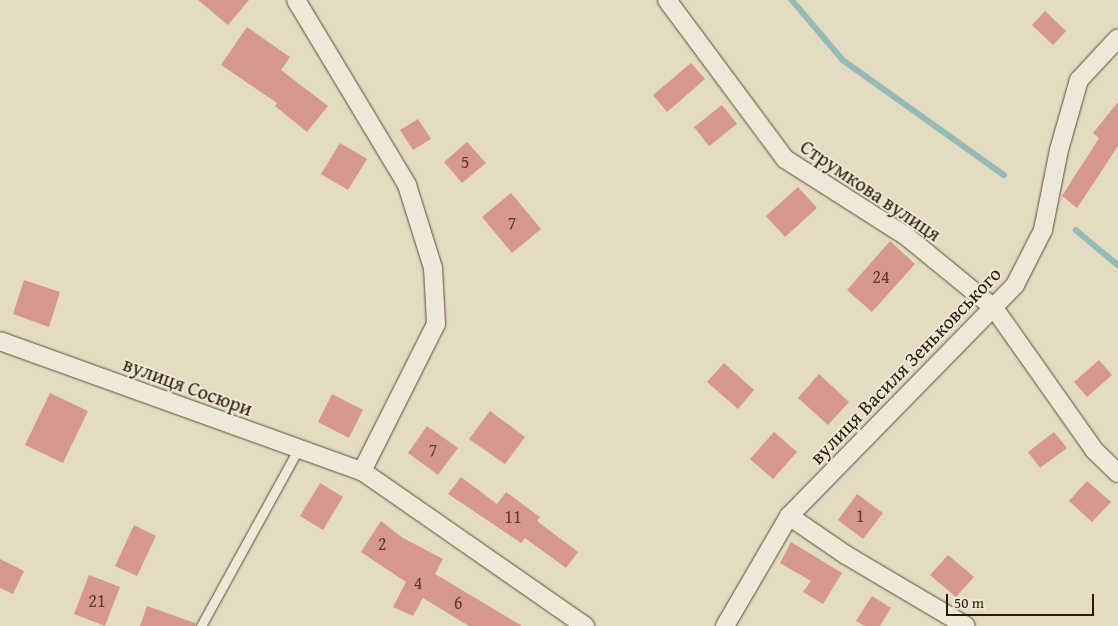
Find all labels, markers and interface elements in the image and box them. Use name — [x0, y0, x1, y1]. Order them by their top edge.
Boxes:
street label: Струмкова вулиця — [796, 134, 946, 246]
house number: 5 — [461, 151, 469, 173]
house number: 7 — [508, 212, 516, 234]
street label: вулиця Василя Зеньковського — [804, 261, 1006, 469]
house number: 24 — [872, 266, 890, 288]
street label: вулиця Сосюри — [120, 351, 256, 421]
house number: 7 — [429, 439, 437, 461]
house number: 1 — [856, 505, 864, 527]
house number: 11 — [504, 506, 522, 528]
house number: 2 — [378, 533, 386, 555]
house number: 4 — [414, 572, 422, 594]
scale bar — [948, 584, 1096, 616]
house number: 21 — [88, 590, 106, 612]
house number: 6 — [454, 592, 462, 614]
text: 50 m — [954, 592, 984, 613]

